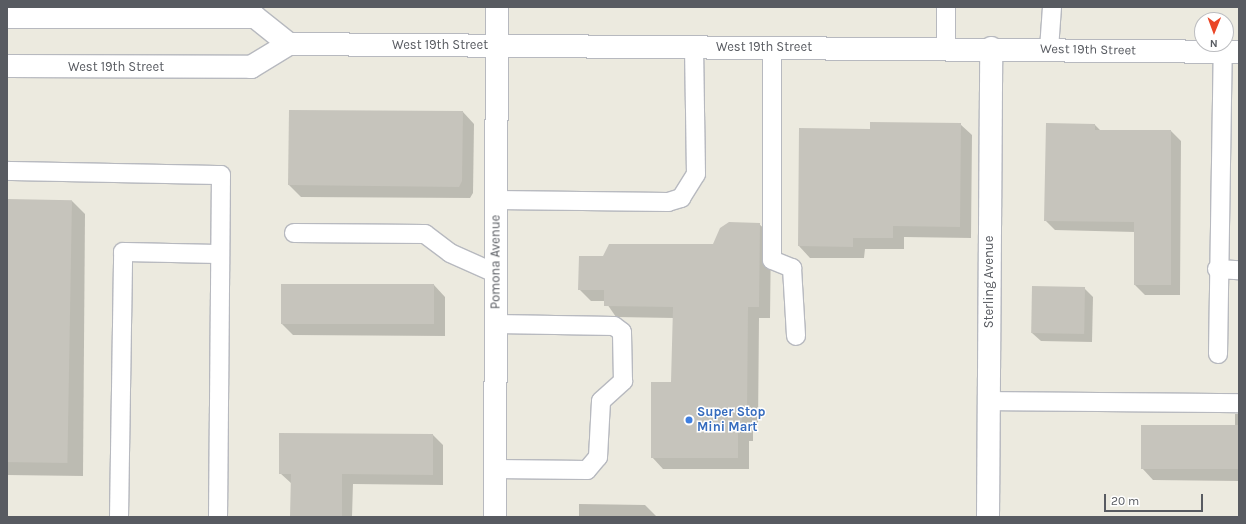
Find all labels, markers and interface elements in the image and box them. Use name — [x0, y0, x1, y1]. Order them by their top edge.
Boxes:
north arrow — [1194, 12, 1234, 52]
street label: West 19th Street — [392, 37, 488, 53]
text: N — [1210, 37, 1218, 50]
street label: West 19th Street — [716, 39, 812, 55]
street label: West 19th Street — [1040, 41, 1136, 59]
street label: West 19th Street — [68, 59, 164, 75]
street label: Pomona Avenue — [488, 215, 504, 309]
street label: Sterling Avenue — [981, 236, 997, 328]
place label: Super Stop Mini Mart — [697, 405, 765, 436]
marker: Super Stop Mini Mart — [684, 415, 694, 425]
scale bar — [1106, 486, 1205, 512]
text: 20 m — [1111, 494, 1139, 508]

